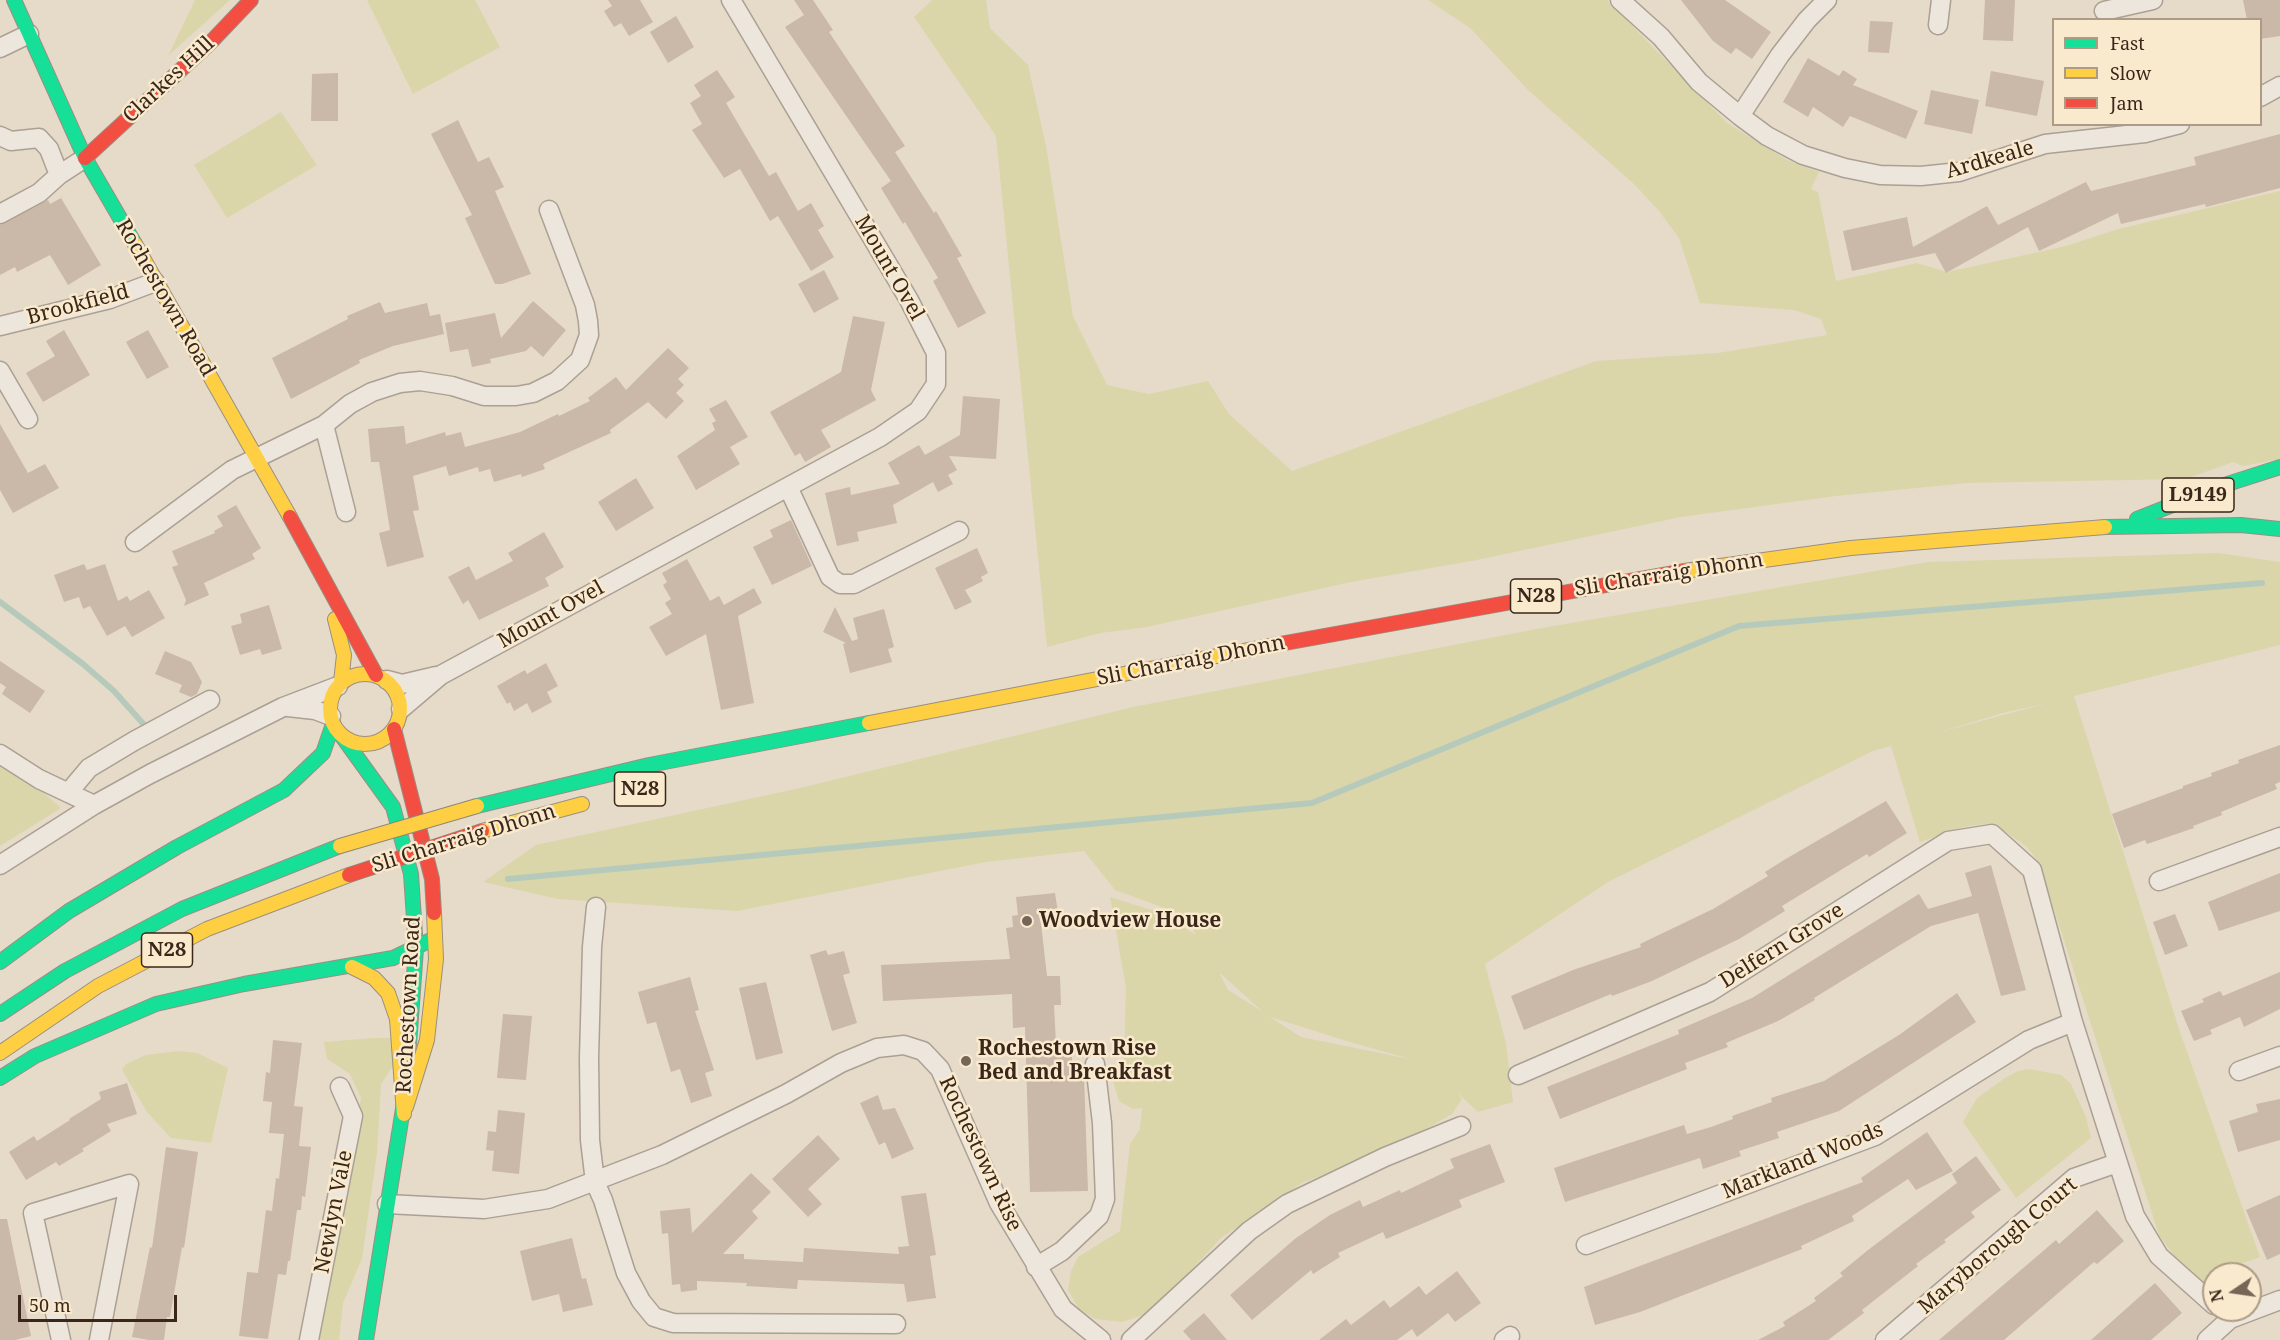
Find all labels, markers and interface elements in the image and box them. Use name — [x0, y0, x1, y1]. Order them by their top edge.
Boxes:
legend — [2052, 18, 2262, 126]
street label: Clarkes Hill — [118, 31, 220, 129]
text: Fast — [2110, 31, 2145, 55]
text: Slow — [2110, 61, 2151, 85]
text: Jam — [2110, 91, 2144, 115]
street label: Ardkeale — [1943, 135, 2037, 185]
street label: Mount Ovel — [849, 211, 929, 325]
street label: Rochestown Road — [110, 215, 220, 381]
street label: Brookfield — [24, 279, 132, 331]
road number: L9149 — [2162, 478, 2234, 512]
street label: Sli Charraig Dhonn — [1573, 548, 1765, 602]
street label: Mount Ovel — [494, 576, 608, 654]
road number: N28 — [1510, 579, 1562, 613]
street label: Sli Charraig Dhonn — [1095, 630, 1287, 692]
road number: N28 — [614, 772, 666, 806]
street label: Sli Charraig Dhonn — [369, 799, 559, 879]
street label: Delfern Grove — [1715, 898, 1849, 994]
place label: Woodview House — [1039, 908, 1221, 934]
marker: Woodview House — [1020, 914, 1034, 928]
street label: Rochestown Road — [392, 916, 426, 1094]
road number: N28 — [142, 933, 192, 967]
place label: Rochestown Rise Bed and Breakfast — [978, 1036, 1172, 1086]
marker: Rochestown Rise Bed and Breakfast — [959, 1054, 973, 1068]
street label: Rochestown Rise — [933, 1073, 1027, 1235]
street label: Markland Woods — [1719, 1117, 1887, 1205]
street label: Newlyn Vale — [310, 1148, 358, 1276]
street label: Maryborough Court — [1914, 1172, 2082, 1320]
north arrow — [2202, 1262, 2262, 1322]
scale bar — [21, 1283, 180, 1321]
text: N — [2204, 1287, 2229, 1304]
text: 50 m — [29, 1293, 71, 1317]

